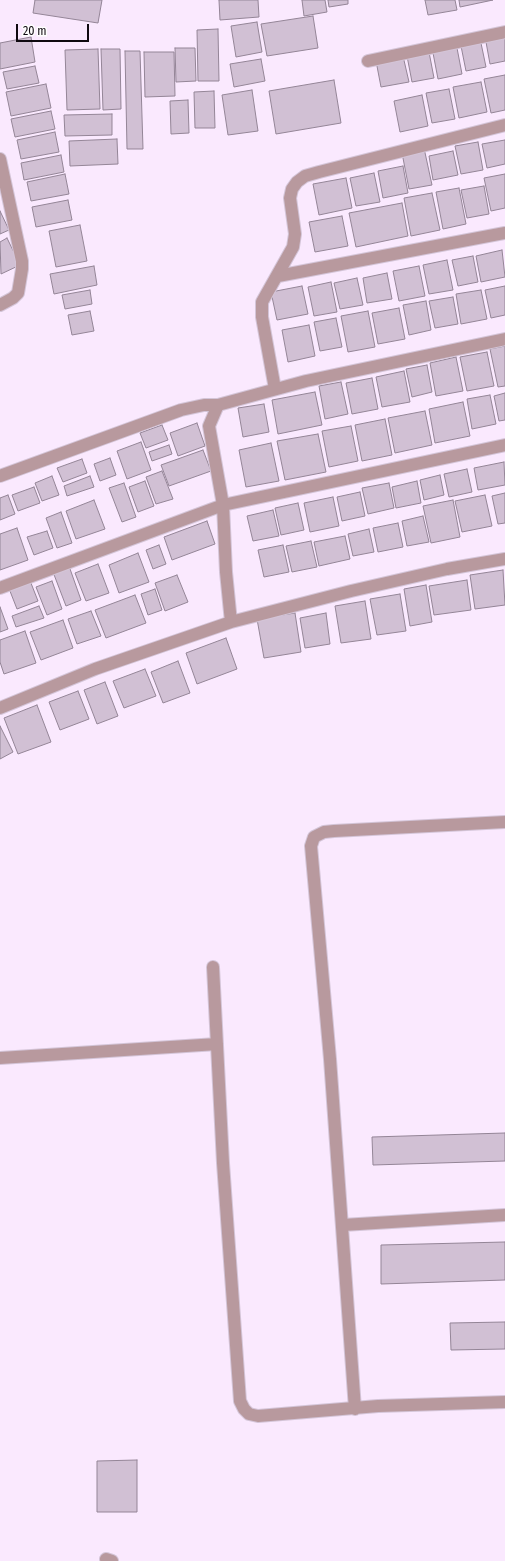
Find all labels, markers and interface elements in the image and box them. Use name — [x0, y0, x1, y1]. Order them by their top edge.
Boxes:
scale bar — [18, 16, 91, 42]
text: 20 m — [23, 24, 47, 38]

